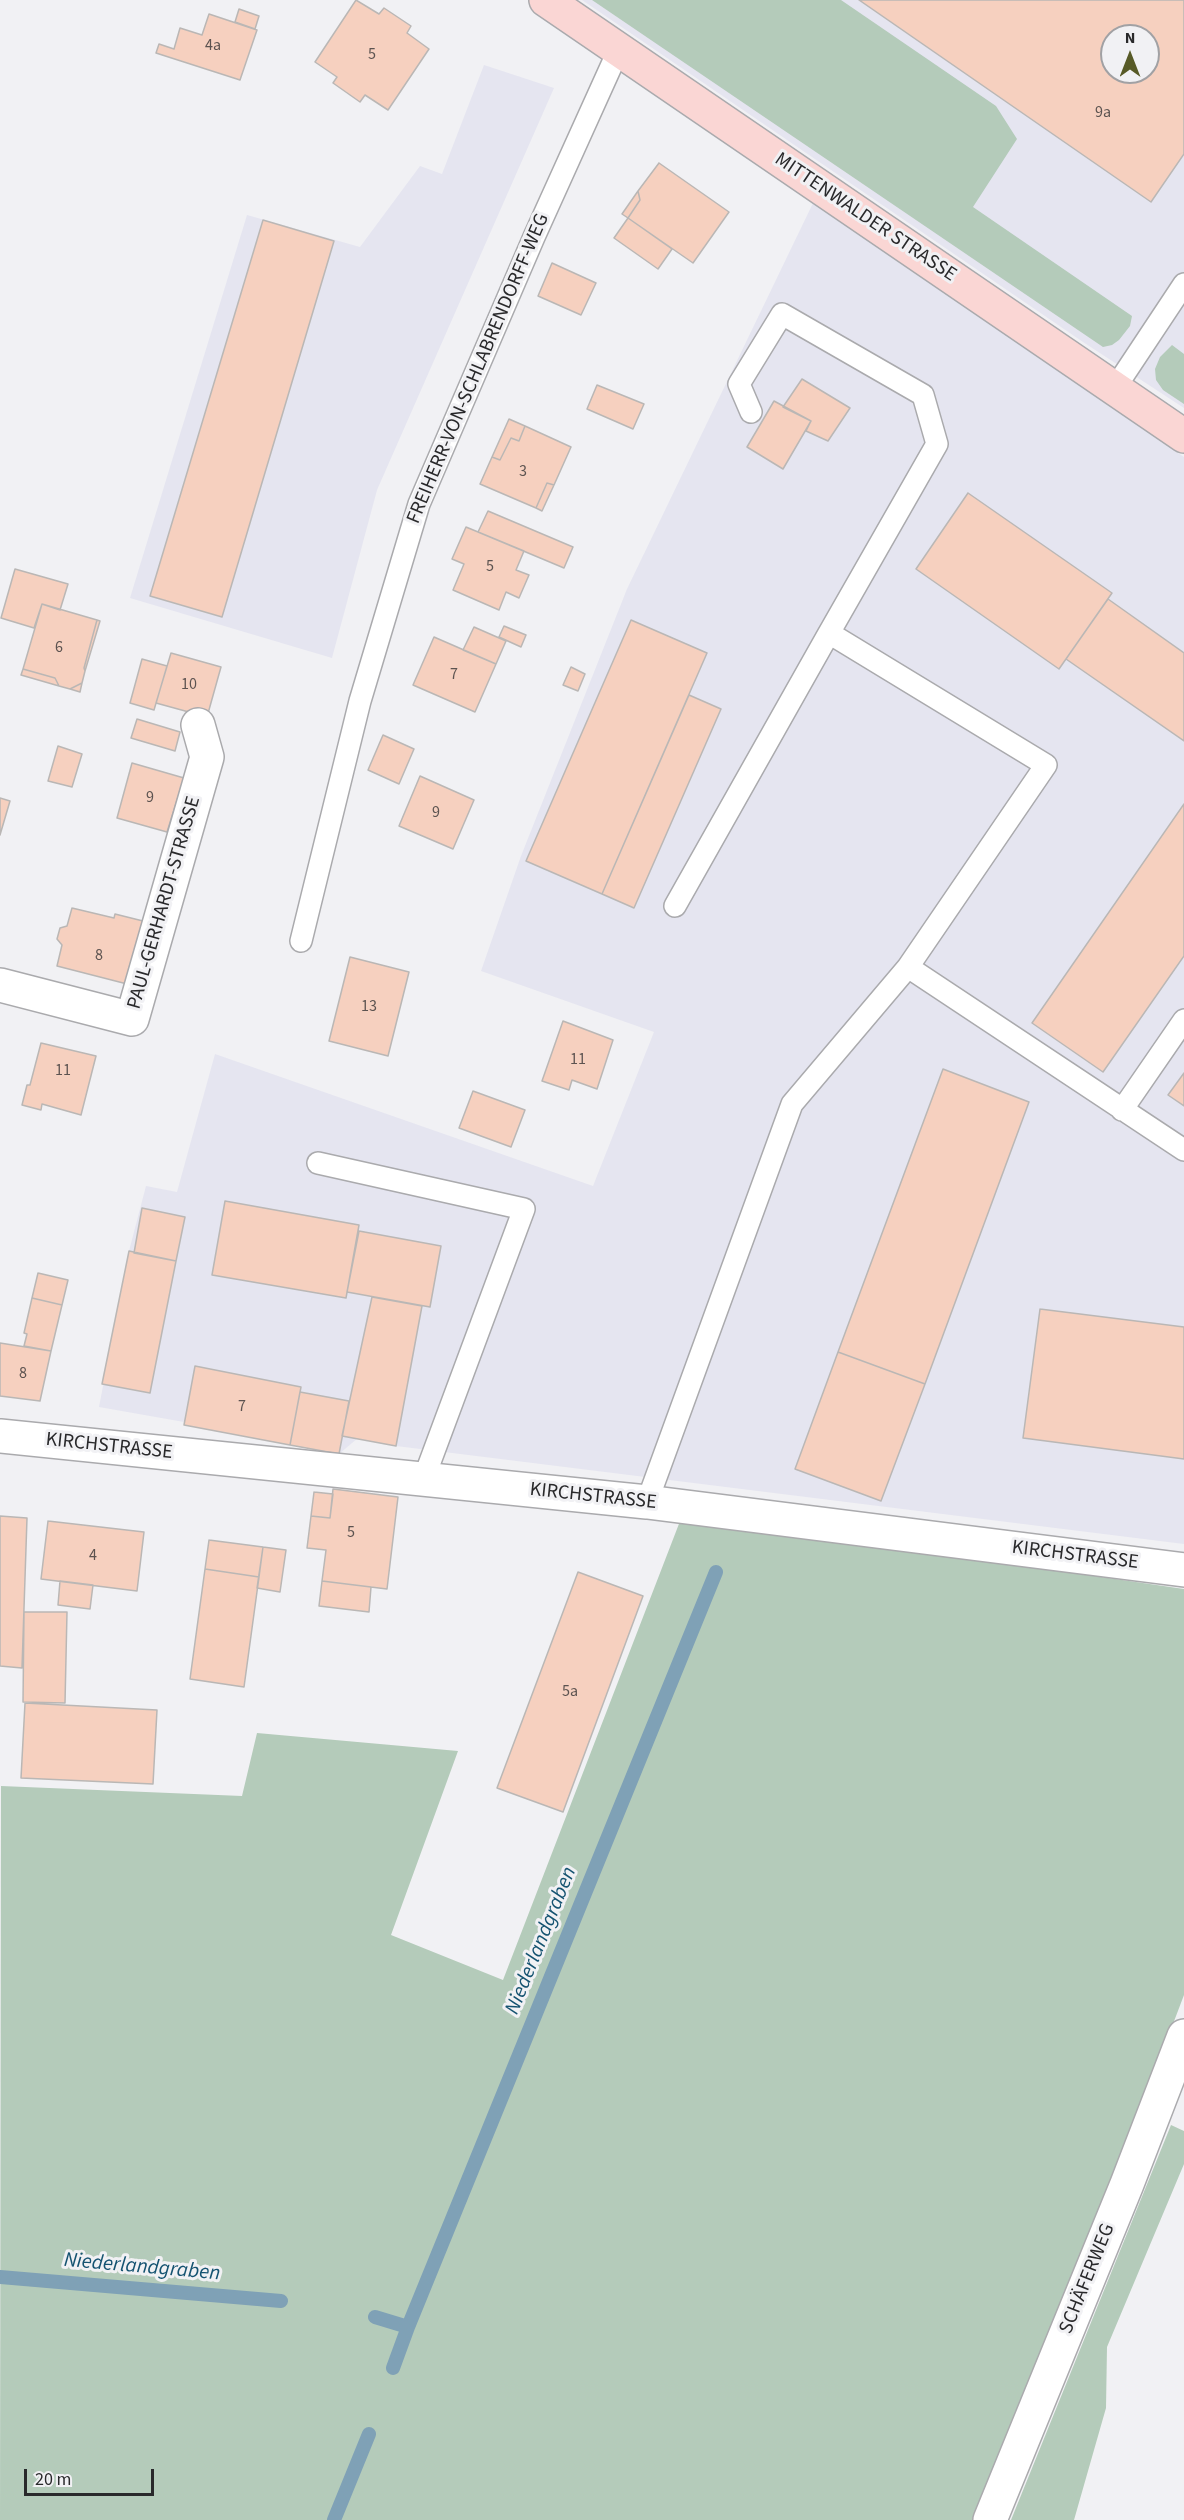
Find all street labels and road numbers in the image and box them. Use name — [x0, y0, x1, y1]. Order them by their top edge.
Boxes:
street label: MITTENWALDER STRASSE — [770, 148, 960, 288]
street label: FREIHERR-VON-SCHLABRENDORFF-WEG — [403, 210, 555, 528]
street label: PAUL-GERHARDT-STRASSE — [123, 794, 207, 1012]
street label: KIRCHSTRASSE — [44, 1428, 174, 1466]
street label: KIRCHSTRASSE — [528, 1478, 658, 1516]
street label: KIRCHSTRASSE — [1010, 1536, 1140, 1576]
street label: SCHÄFERWEG — [1055, 2220, 1121, 2338]

